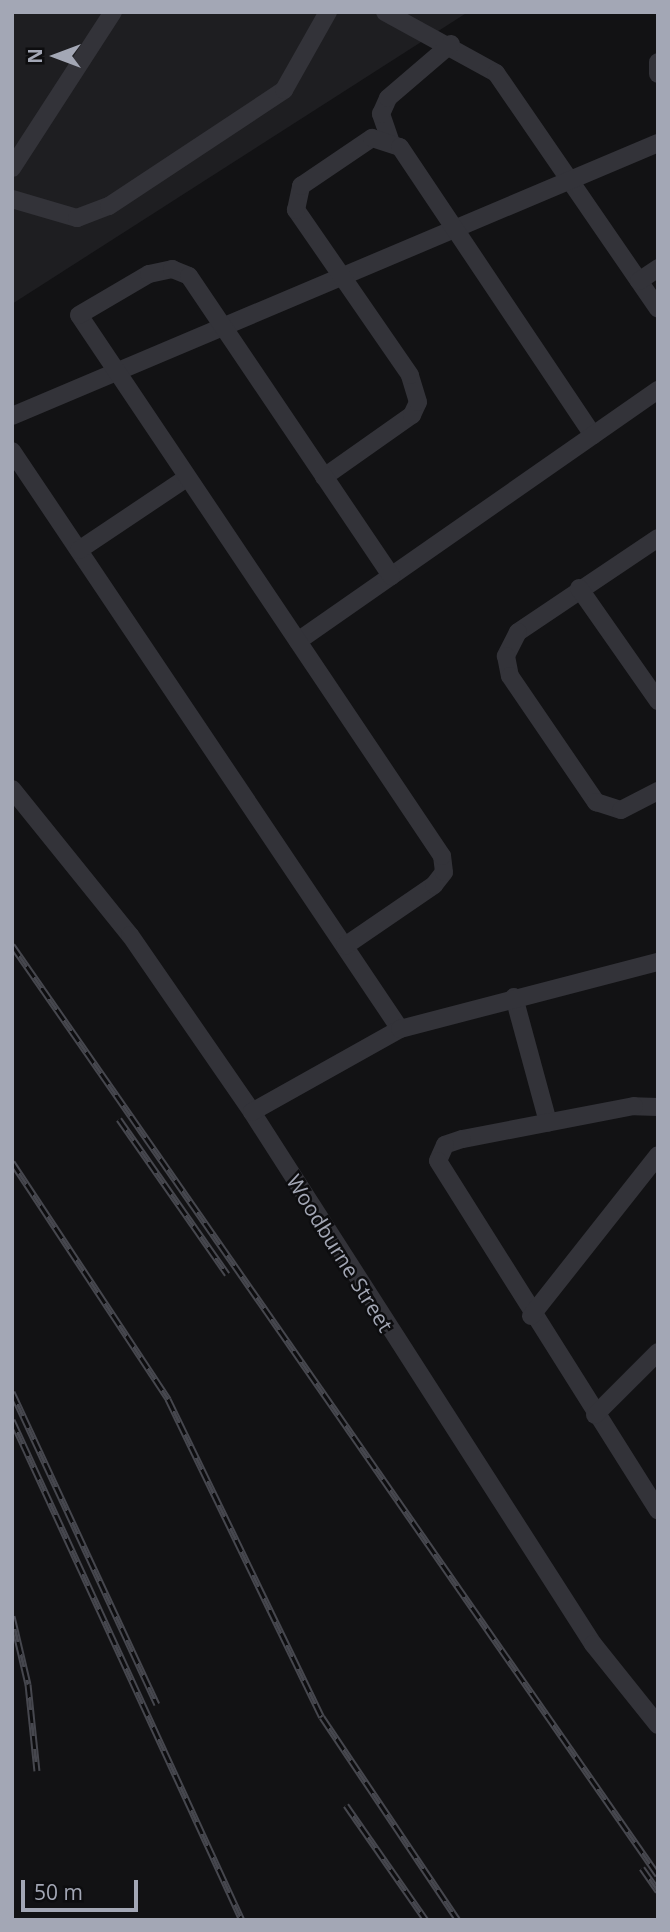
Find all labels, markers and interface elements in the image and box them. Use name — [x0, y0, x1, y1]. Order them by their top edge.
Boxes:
north arrow — [21, 21, 91, 91]
text: N — [22, 48, 48, 64]
street label: Woodburne Street — [281, 1170, 399, 1336]
scale bar — [24, 1866, 142, 1910]
text: 50 m — [34, 1878, 83, 1906]

